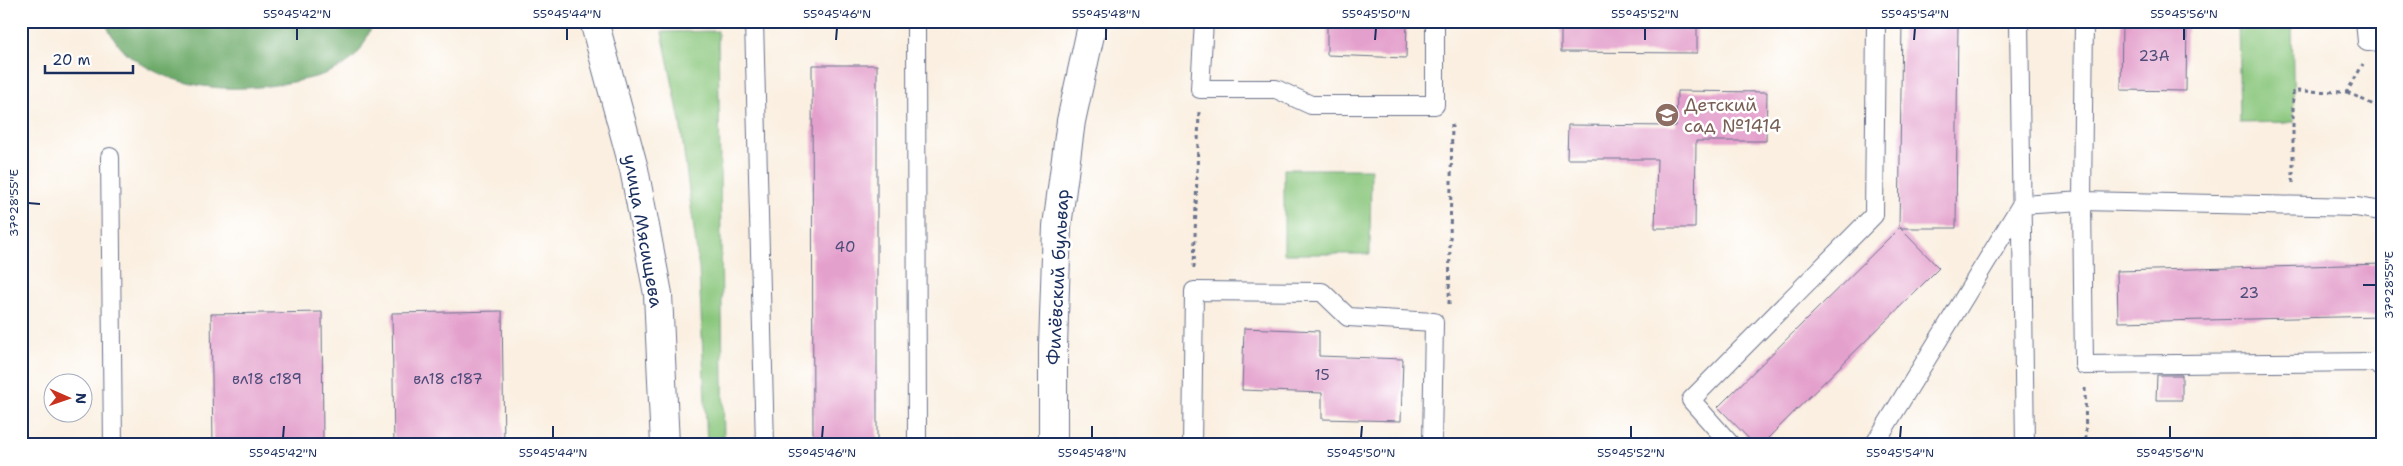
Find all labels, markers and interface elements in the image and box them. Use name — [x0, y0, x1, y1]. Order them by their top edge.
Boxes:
text: 55°45'42"N — [263, 6, 331, 22]
text: 55°45'44"N — [533, 6, 601, 22]
text: 55°45'46"N — [803, 6, 871, 22]
text: 55°45'48"N — [1072, 6, 1140, 22]
text: 55°45'50"N — [1342, 6, 1410, 22]
text: 55°45'52"N — [1611, 6, 1679, 22]
text: 55°45'54"N — [1881, 6, 1949, 22]
text: 55°45'56"N — [2150, 6, 2218, 22]
scale bar — [45, 42, 132, 74]
house number: 23А — [2138, 46, 2170, 66]
text: 20 m — [52, 50, 91, 70]
place label: Детский сад №1414 — [1684, 93, 1781, 138]
school or university icon: Детский сад №1414 — [1654, 102, 1680, 128]
street label: улица Мясищева — [618, 152, 668, 310]
text: 37°28'55"E — [6, 169, 22, 237]
street label: Филёвский бульвар — [1041, 188, 1075, 366]
house number: 40 — [835, 237, 855, 257]
text: 37°28'55"E — [2381, 251, 2397, 319]
house number: 23 — [2239, 283, 2259, 303]
house number: 15 — [1314, 365, 1330, 385]
house number: вл18 с189 — [232, 369, 302, 389]
house number: вл18 с187 — [413, 369, 483, 389]
north arrow — [42, 374, 92, 424]
text: N — [72, 393, 90, 404]
text: 55°45'42"N — [249, 445, 317, 461]
text: 55°45'44"N — [519, 445, 587, 461]
text: 55°45'46"N — [788, 445, 856, 461]
text: 55°45'48"N — [1058, 445, 1126, 461]
text: 55°45'50"N — [1327, 445, 1395, 461]
text: 55°45'52"N — [1597, 445, 1665, 461]
text: 55°45'54"N — [1866, 445, 1934, 461]
text: 55°45'56"N — [2136, 445, 2204, 461]

